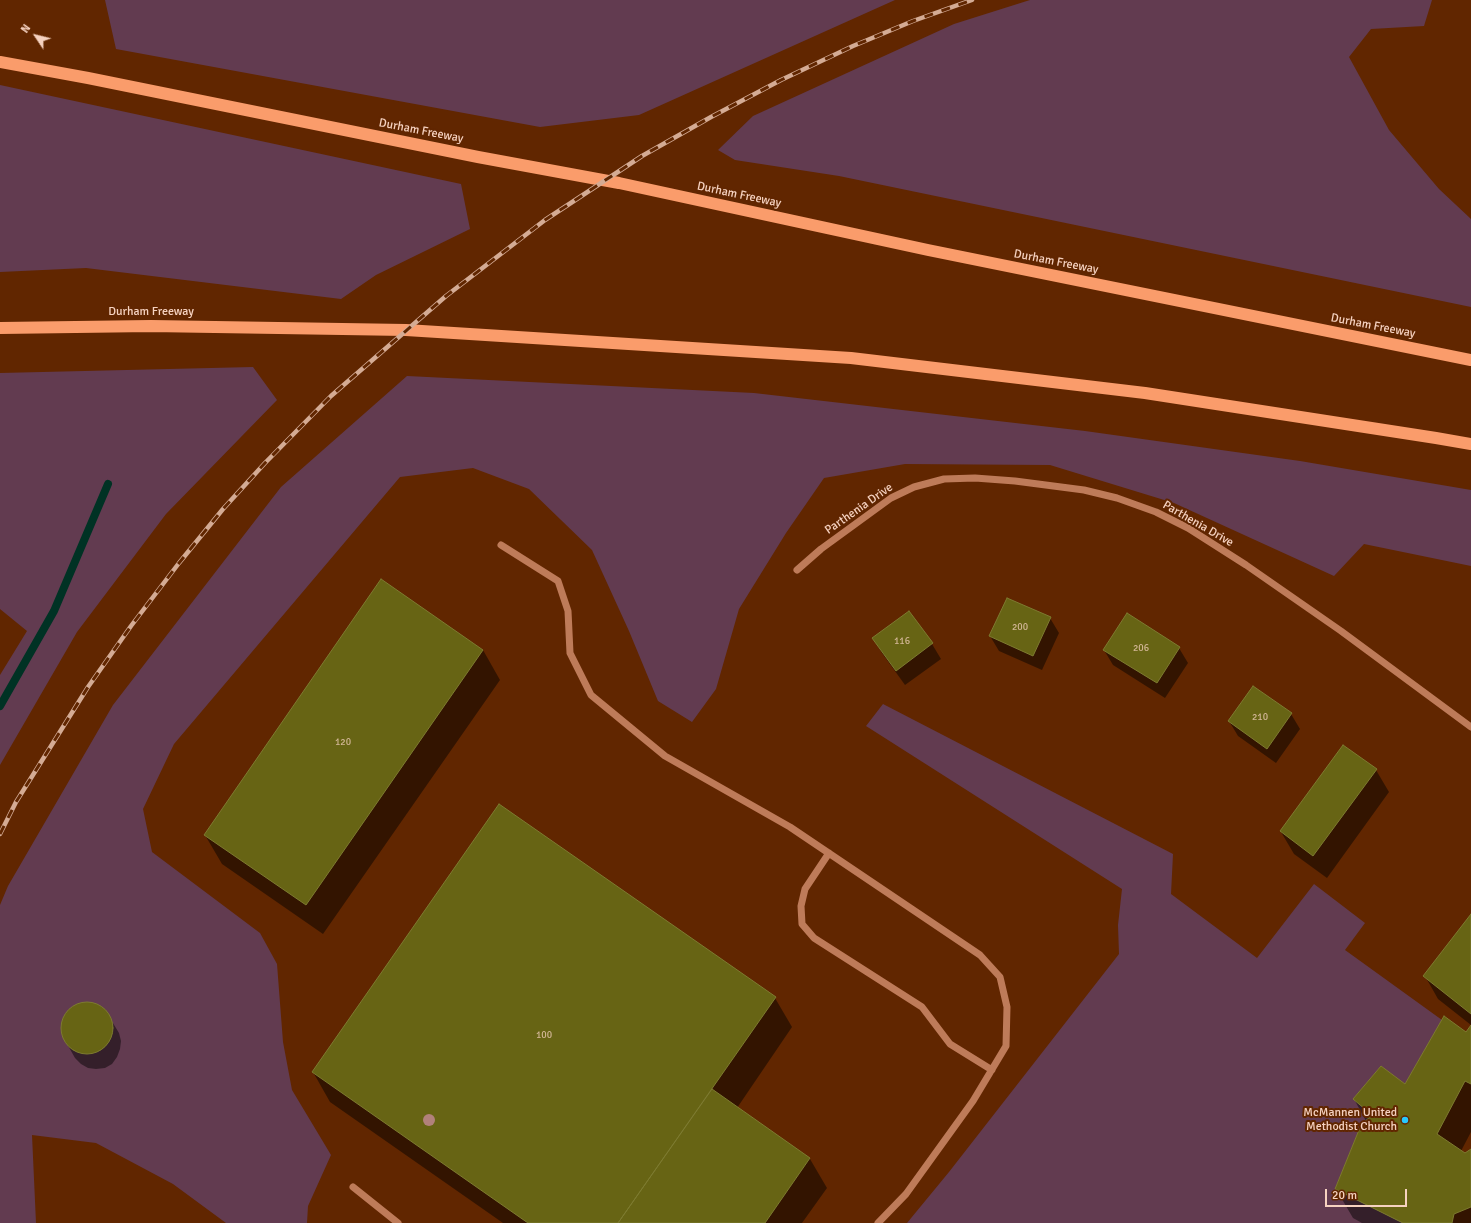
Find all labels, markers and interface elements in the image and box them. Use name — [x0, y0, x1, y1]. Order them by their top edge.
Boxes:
north arrow — [16, 16, 56, 56]
text: N — [18, 22, 33, 36]
street label: Durham Freeway — [378, 116, 464, 146]
street label: Durham Freeway — [696, 179, 782, 211]
street label: Durham Freeway — [1013, 247, 1099, 277]
street label: Durham Freeway — [108, 305, 194, 319]
street label: Durham Freeway — [1330, 311, 1416, 341]
street label: Parthenia Drive — [822, 480, 896, 538]
street label: Parthenia Drive — [1160, 498, 1236, 550]
house number: 200 — [1012, 621, 1028, 633]
house number: 116 — [894, 635, 910, 647]
house number: 206 — [1133, 642, 1149, 654]
house number: 210 — [1252, 711, 1268, 723]
house number: 120 — [335, 736, 351, 748]
house number: 100 — [536, 1029, 552, 1041]
place label: McMannen United Methodist Church — [1303, 1106, 1397, 1134]
marker: McMannen United Methodist Church — [1400, 1115, 1410, 1125]
scale bar — [1327, 1181, 1409, 1207]
text: 20 m — [1332, 1188, 1357, 1203]

